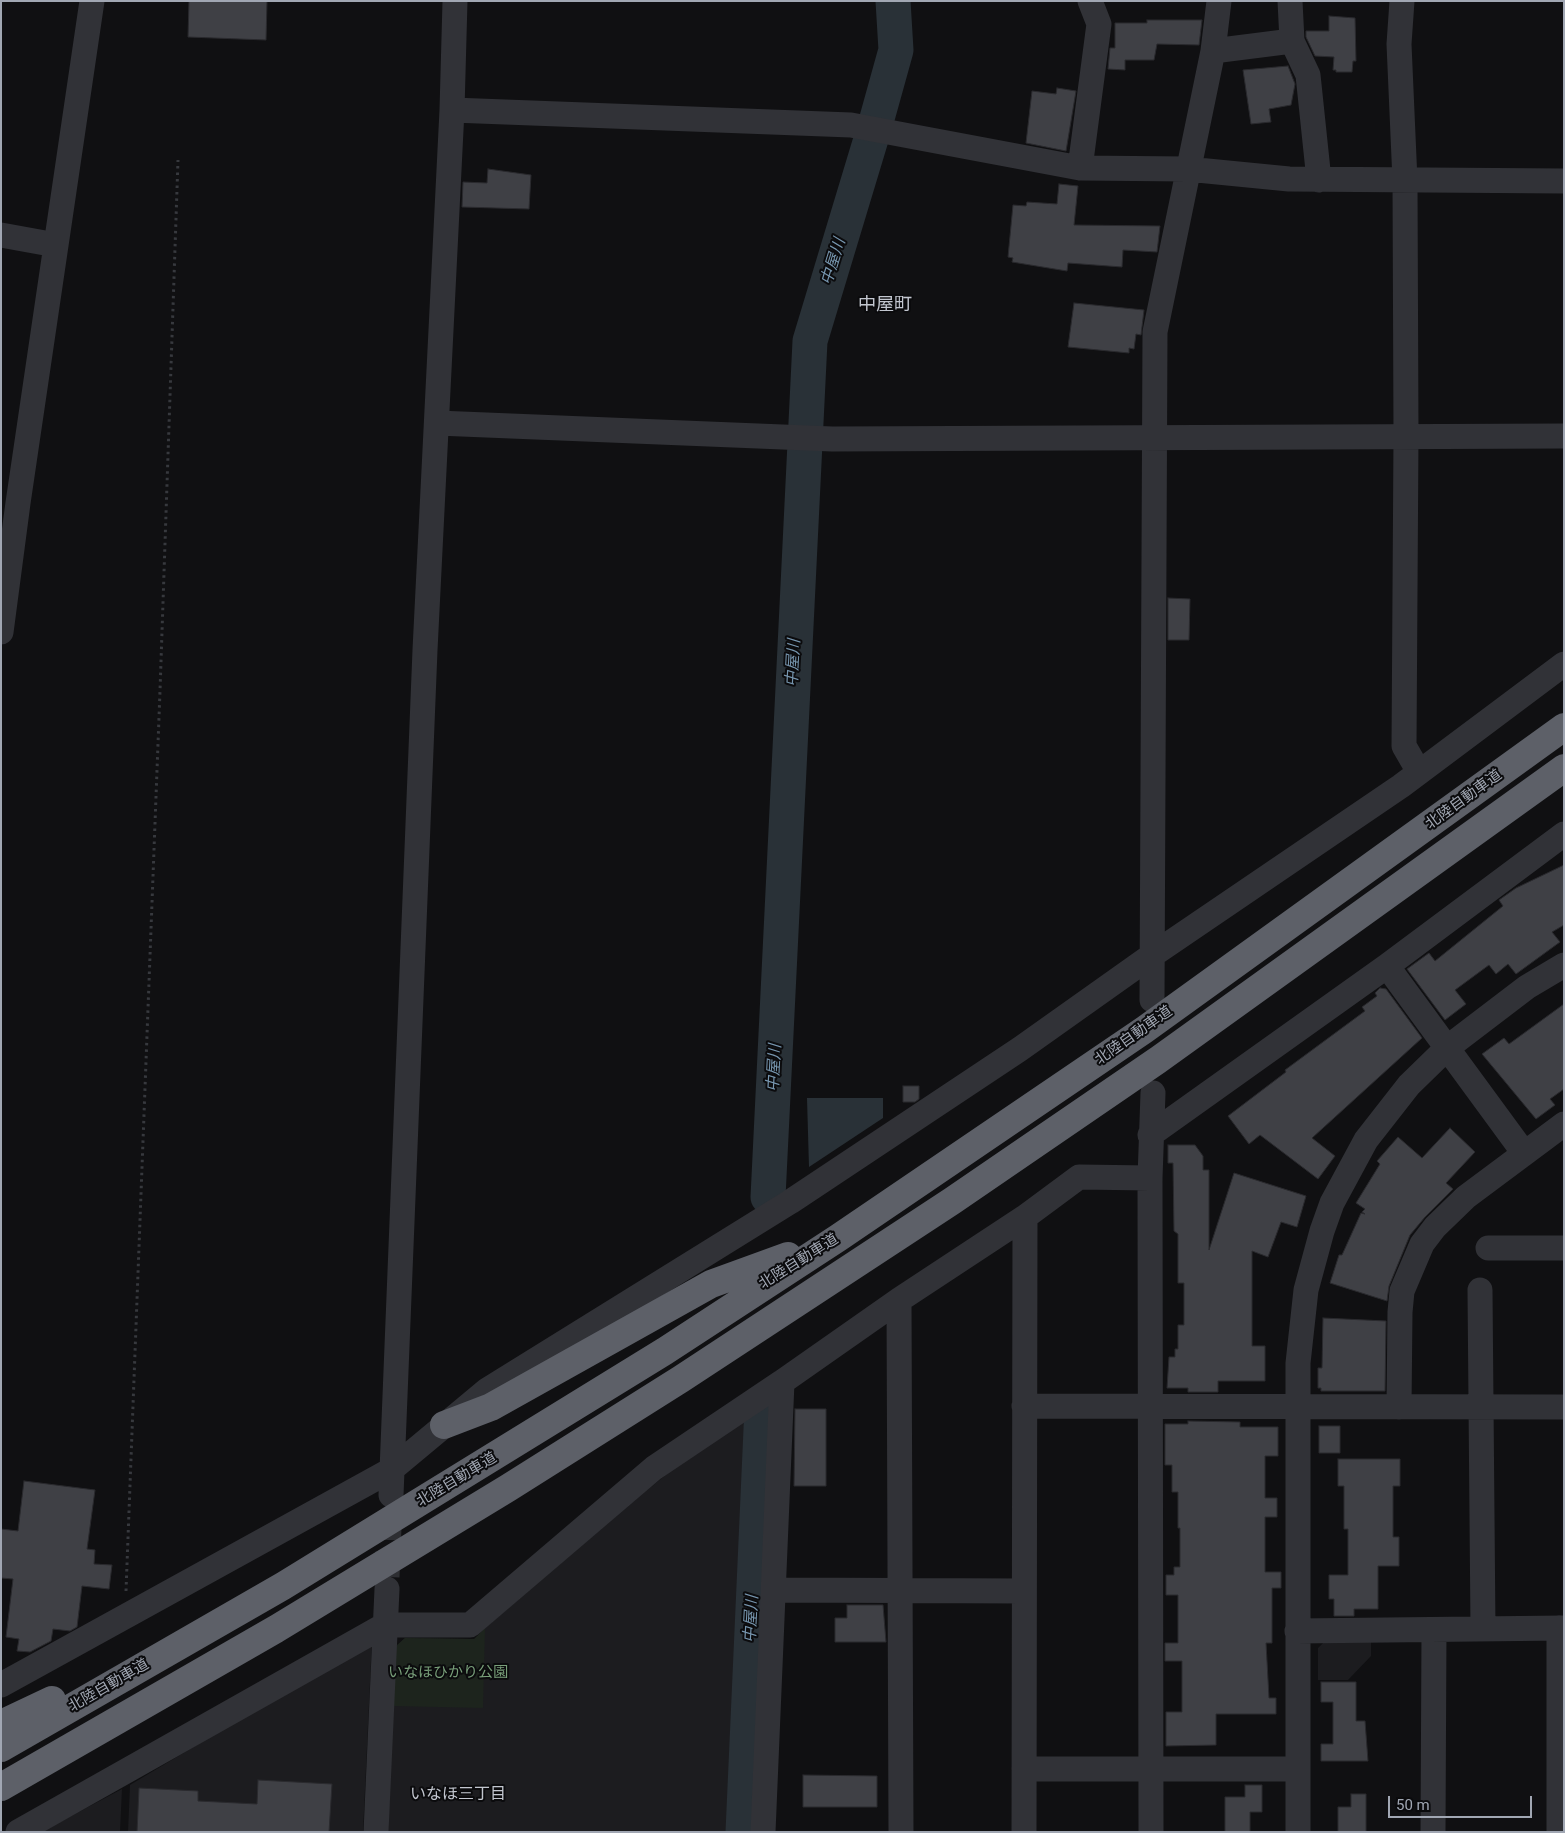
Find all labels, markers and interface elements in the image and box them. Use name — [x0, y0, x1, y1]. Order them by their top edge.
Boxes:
water label: 中屋川 — [818, 236, 850, 288]
district label: 中屋町 — [858, 294, 912, 316]
water label: 中屋川 — [783, 639, 805, 687]
street label: 北陸自動車道 — [1422, 766, 1506, 834]
street label: 北陸自動車道 — [1092, 1003, 1176, 1069]
water label: 中屋川 — [764, 1044, 786, 1092]
street label: 北陸自動車道 — [756, 1231, 842, 1293]
street label: 北陸自動車道 — [414, 1449, 500, 1511]
water label: 中屋川 — [741, 1595, 763, 1643]
street label: 北陸自動車道 — [66, 1656, 152, 1716]
park label: いなほひかり公園 — [388, 1664, 508, 1682]
district label: いなほ三丁目 — [410, 1785, 506, 1805]
scale bar — [1390, 1786, 1534, 1818]
text: 50 m — [1396, 1796, 1430, 1814]

